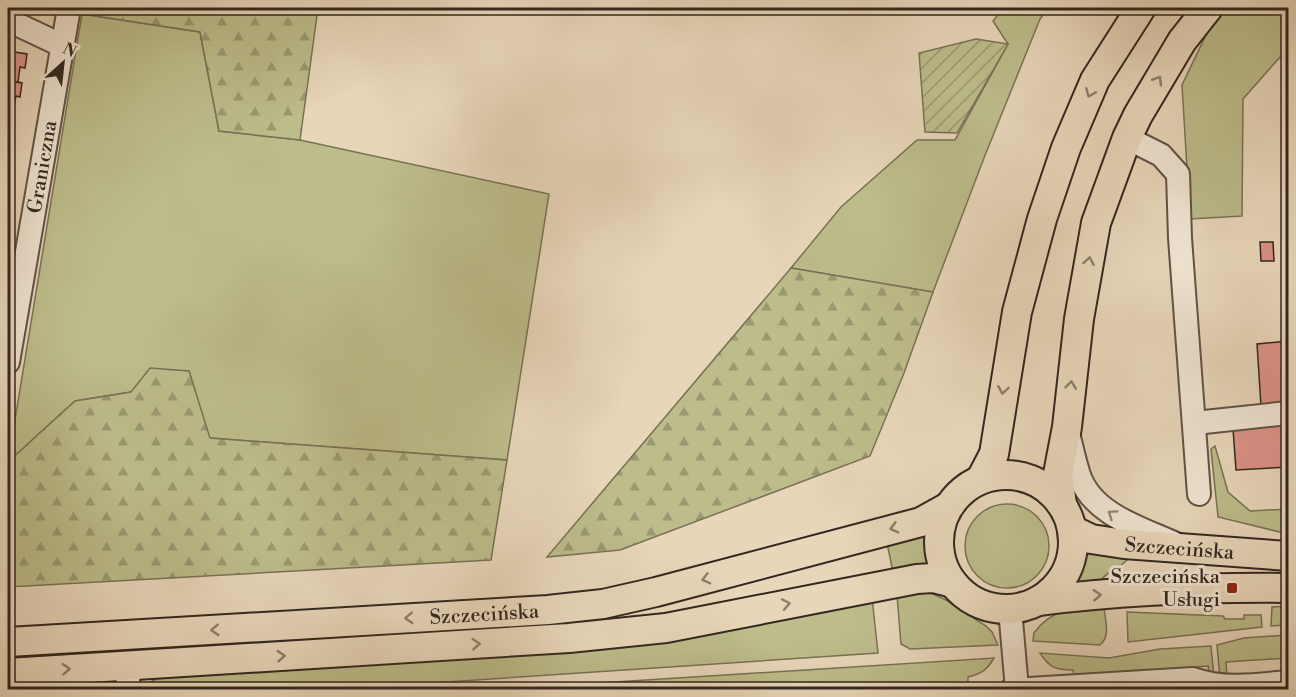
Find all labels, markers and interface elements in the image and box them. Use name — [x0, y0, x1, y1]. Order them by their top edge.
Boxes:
north arrow — [33, 33, 93, 93]
text: N — [59, 39, 80, 62]
one-way arrow — [1151, 76, 1163, 86]
one-way arrow — [1085, 87, 1097, 98]
street label: Graniczna — [23, 118, 64, 215]
one-way arrow — [1083, 257, 1095, 266]
one-way arrow — [1064, 380, 1077, 390]
one-way arrow — [997, 385, 1010, 395]
one-way arrow — [1108, 510, 1119, 521]
one-way arrow — [889, 521, 899, 534]
street label: Szczecińska — [1124, 533, 1236, 566]
place label: Szczecińska Usługi — [1111, 565, 1221, 613]
one-way arrow — [701, 572, 712, 584]
marker: Szczecińska Usługi — [1225, 581, 1239, 595]
one-way arrow — [1092, 589, 1101, 602]
one-way arrow — [780, 598, 790, 611]
street label: Szczecińska — [429, 600, 541, 631]
one-way arrow — [405, 611, 414, 624]
one-way arrow — [210, 623, 219, 636]
one-way arrow — [472, 637, 481, 650]
one-way arrow — [277, 649, 286, 662]
one-way arrow — [61, 663, 70, 676]

